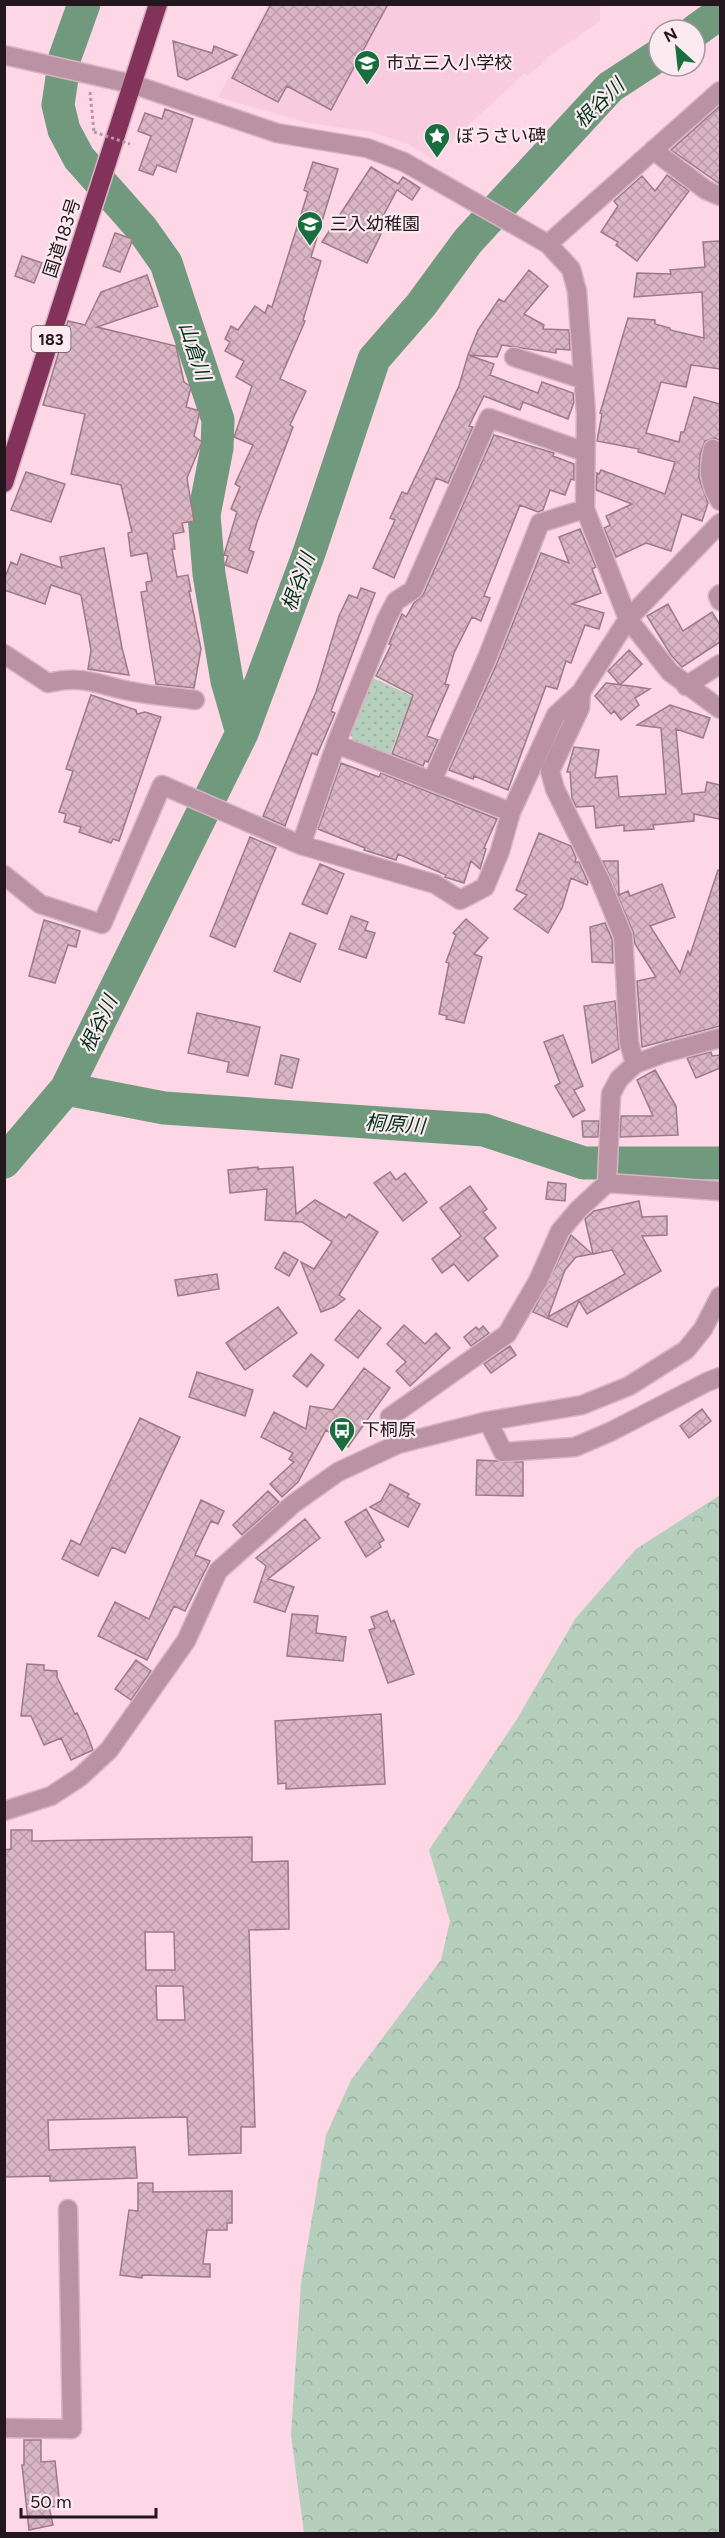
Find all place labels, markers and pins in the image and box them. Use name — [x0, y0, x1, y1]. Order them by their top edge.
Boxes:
school or university icon: 市立三入小学校 — [352, 48, 382, 86]
place label: 市立三入小学校 — [386, 52, 512, 74]
place icon: ぼうさい碑 — [422, 121, 452, 159]
place label: ぼうさい碑 — [456, 125, 546, 147]
school or university icon: 三入幼稚園 — [295, 209, 325, 247]
place label: 三入幼稚園 — [330, 213, 420, 235]
bus stop icon: 下桐原 — [327, 1415, 357, 1453]
place label: 下桐原 — [362, 1419, 416, 1441]

